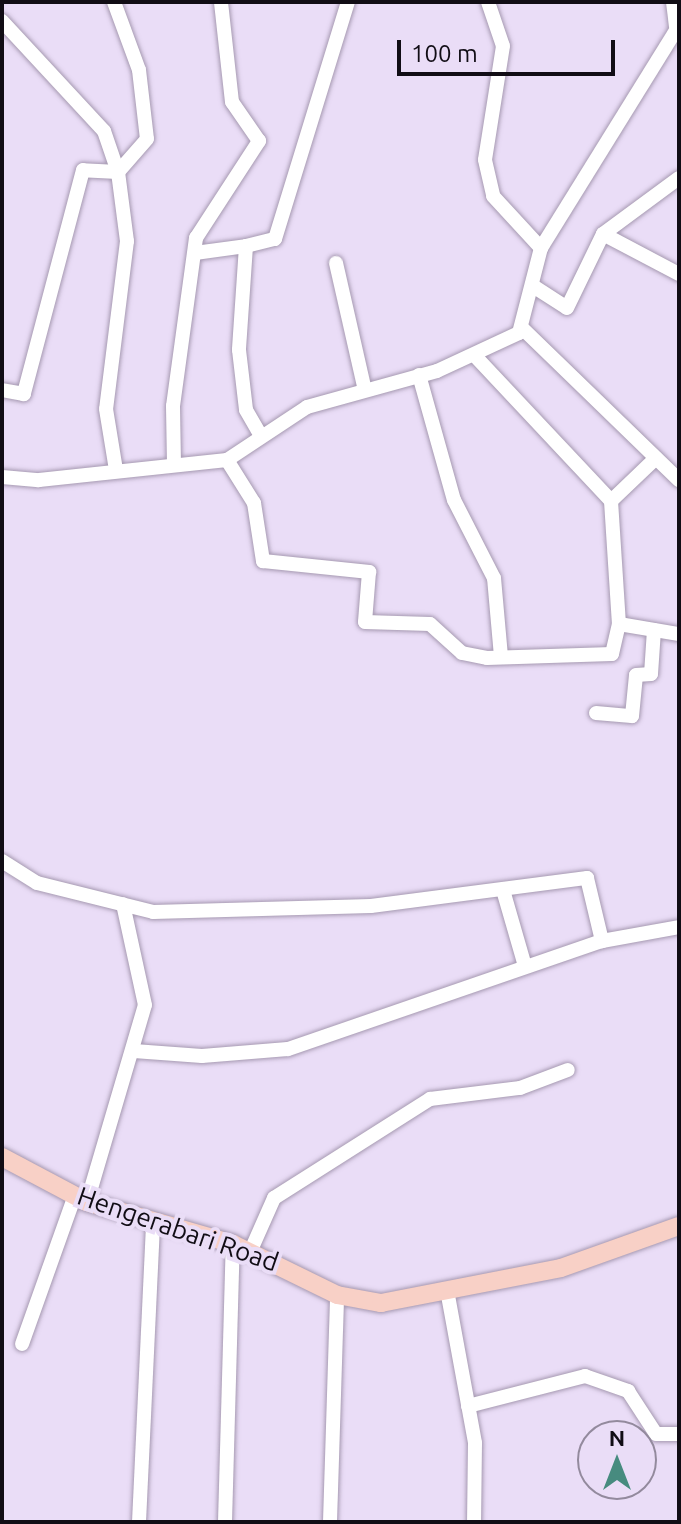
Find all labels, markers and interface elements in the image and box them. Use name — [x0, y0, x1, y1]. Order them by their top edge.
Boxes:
scale bar — [401, 24, 619, 74]
text: 100 m — [411, 40, 478, 67]
street label: Hengerabari Road — [73, 1180, 283, 1278]
north arrow — [577, 1420, 657, 1500]
text: N — [609, 1425, 625, 1450]

